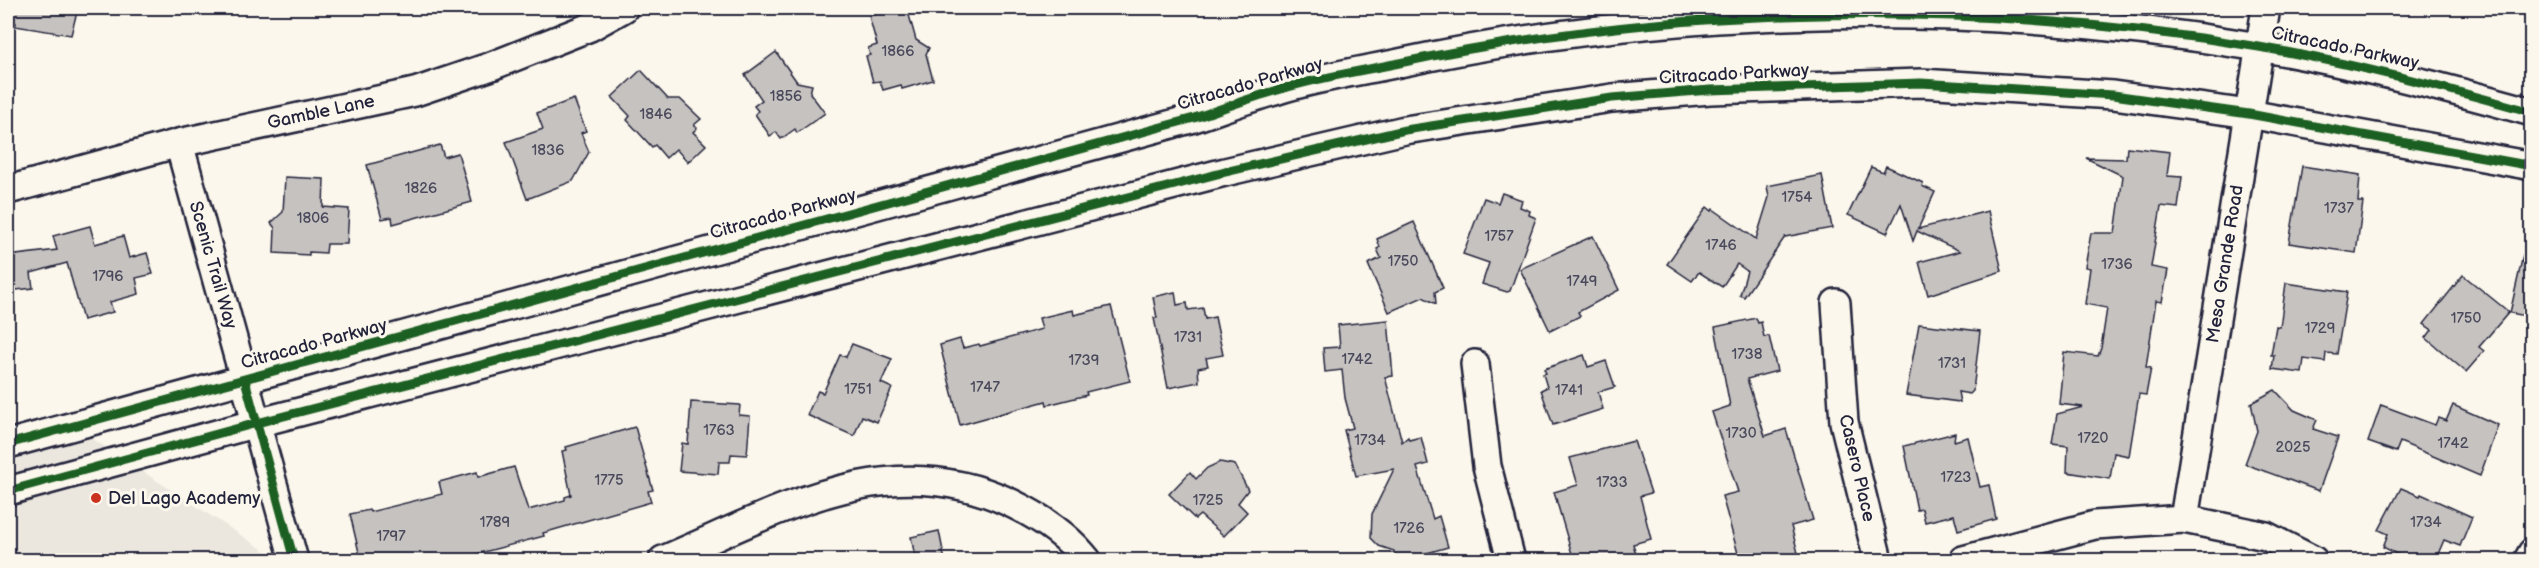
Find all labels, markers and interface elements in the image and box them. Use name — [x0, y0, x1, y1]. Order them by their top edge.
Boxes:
street label: Citracado Parkway — [2269, 22, 2422, 74]
house number: 1866 — [882, 42, 914, 61]
street label: Citracado Parkway — [1175, 53, 1326, 115]
street label: Citracado Parkway — [1658, 60, 1811, 88]
house number: 1856 — [770, 87, 802, 106]
street label: Gamble Lane — [265, 90, 377, 134]
house number: 1846 — [640, 105, 672, 124]
house number: 1836 — [532, 141, 564, 160]
house number: 1826 — [405, 179, 437, 198]
street label: Citracado Parkway — [708, 184, 859, 244]
street label: Mesa Grande Road — [2202, 184, 2248, 344]
house number: 1754 — [1782, 188, 1812, 207]
street label: Scenic Trail Way — [185, 199, 241, 332]
house number: 1737 — [2324, 199, 2355, 218]
house number: 1806 — [297, 209, 329, 228]
house number: 1757 — [1484, 227, 1514, 246]
house number: 1746 — [1705, 236, 1737, 255]
house number: 1750 — [1388, 252, 1418, 271]
house number: 1736 — [2101, 255, 2133, 274]
house number: 1796 — [92, 267, 124, 286]
house number: 1749 — [1567, 272, 1598, 291]
house number: 1750 — [2451, 309, 2481, 328]
street label: Citracado Parkway — [239, 314, 390, 374]
house number: 1729 — [2305, 319, 2335, 338]
house number: 1731 — [1174, 328, 1202, 347]
house number: 1738 — [1731, 345, 1763, 364]
house number: 1742 — [1341, 350, 1373, 369]
house number: 1739 — [1068, 351, 1100, 370]
house number: 1731 — [1938, 354, 1966, 373]
house number: 1747 — [970, 378, 1000, 397]
house number: 1751 — [844, 380, 872, 399]
house number: 1741 — [1555, 381, 1583, 400]
street label: Casero Place — [1834, 412, 1880, 524]
house number: 1763 — [703, 421, 735, 440]
house number: 1730 — [1725, 424, 1757, 443]
house number: 1720 — [2078, 429, 2109, 448]
house number: 1734 — [1354, 431, 1386, 450]
house number: 1742 — [2437, 434, 2469, 453]
house number: 2025 — [2275, 438, 2311, 457]
house number: 1723 — [1941, 468, 1971, 487]
house number: 1775 — [594, 471, 624, 490]
house number: 1733 — [1596, 473, 1628, 492]
place label: Del Lago Academy — [108, 488, 261, 509]
marker: Del Lago Academy — [89, 491, 103, 505]
house number: 1725 — [1193, 491, 1223, 510]
house number: 1789 — [480, 513, 510, 532]
house number: 1734 — [2410, 513, 2442, 532]
house number: 1726 — [1393, 519, 1425, 538]
house number: 1797 — [376, 527, 406, 546]

